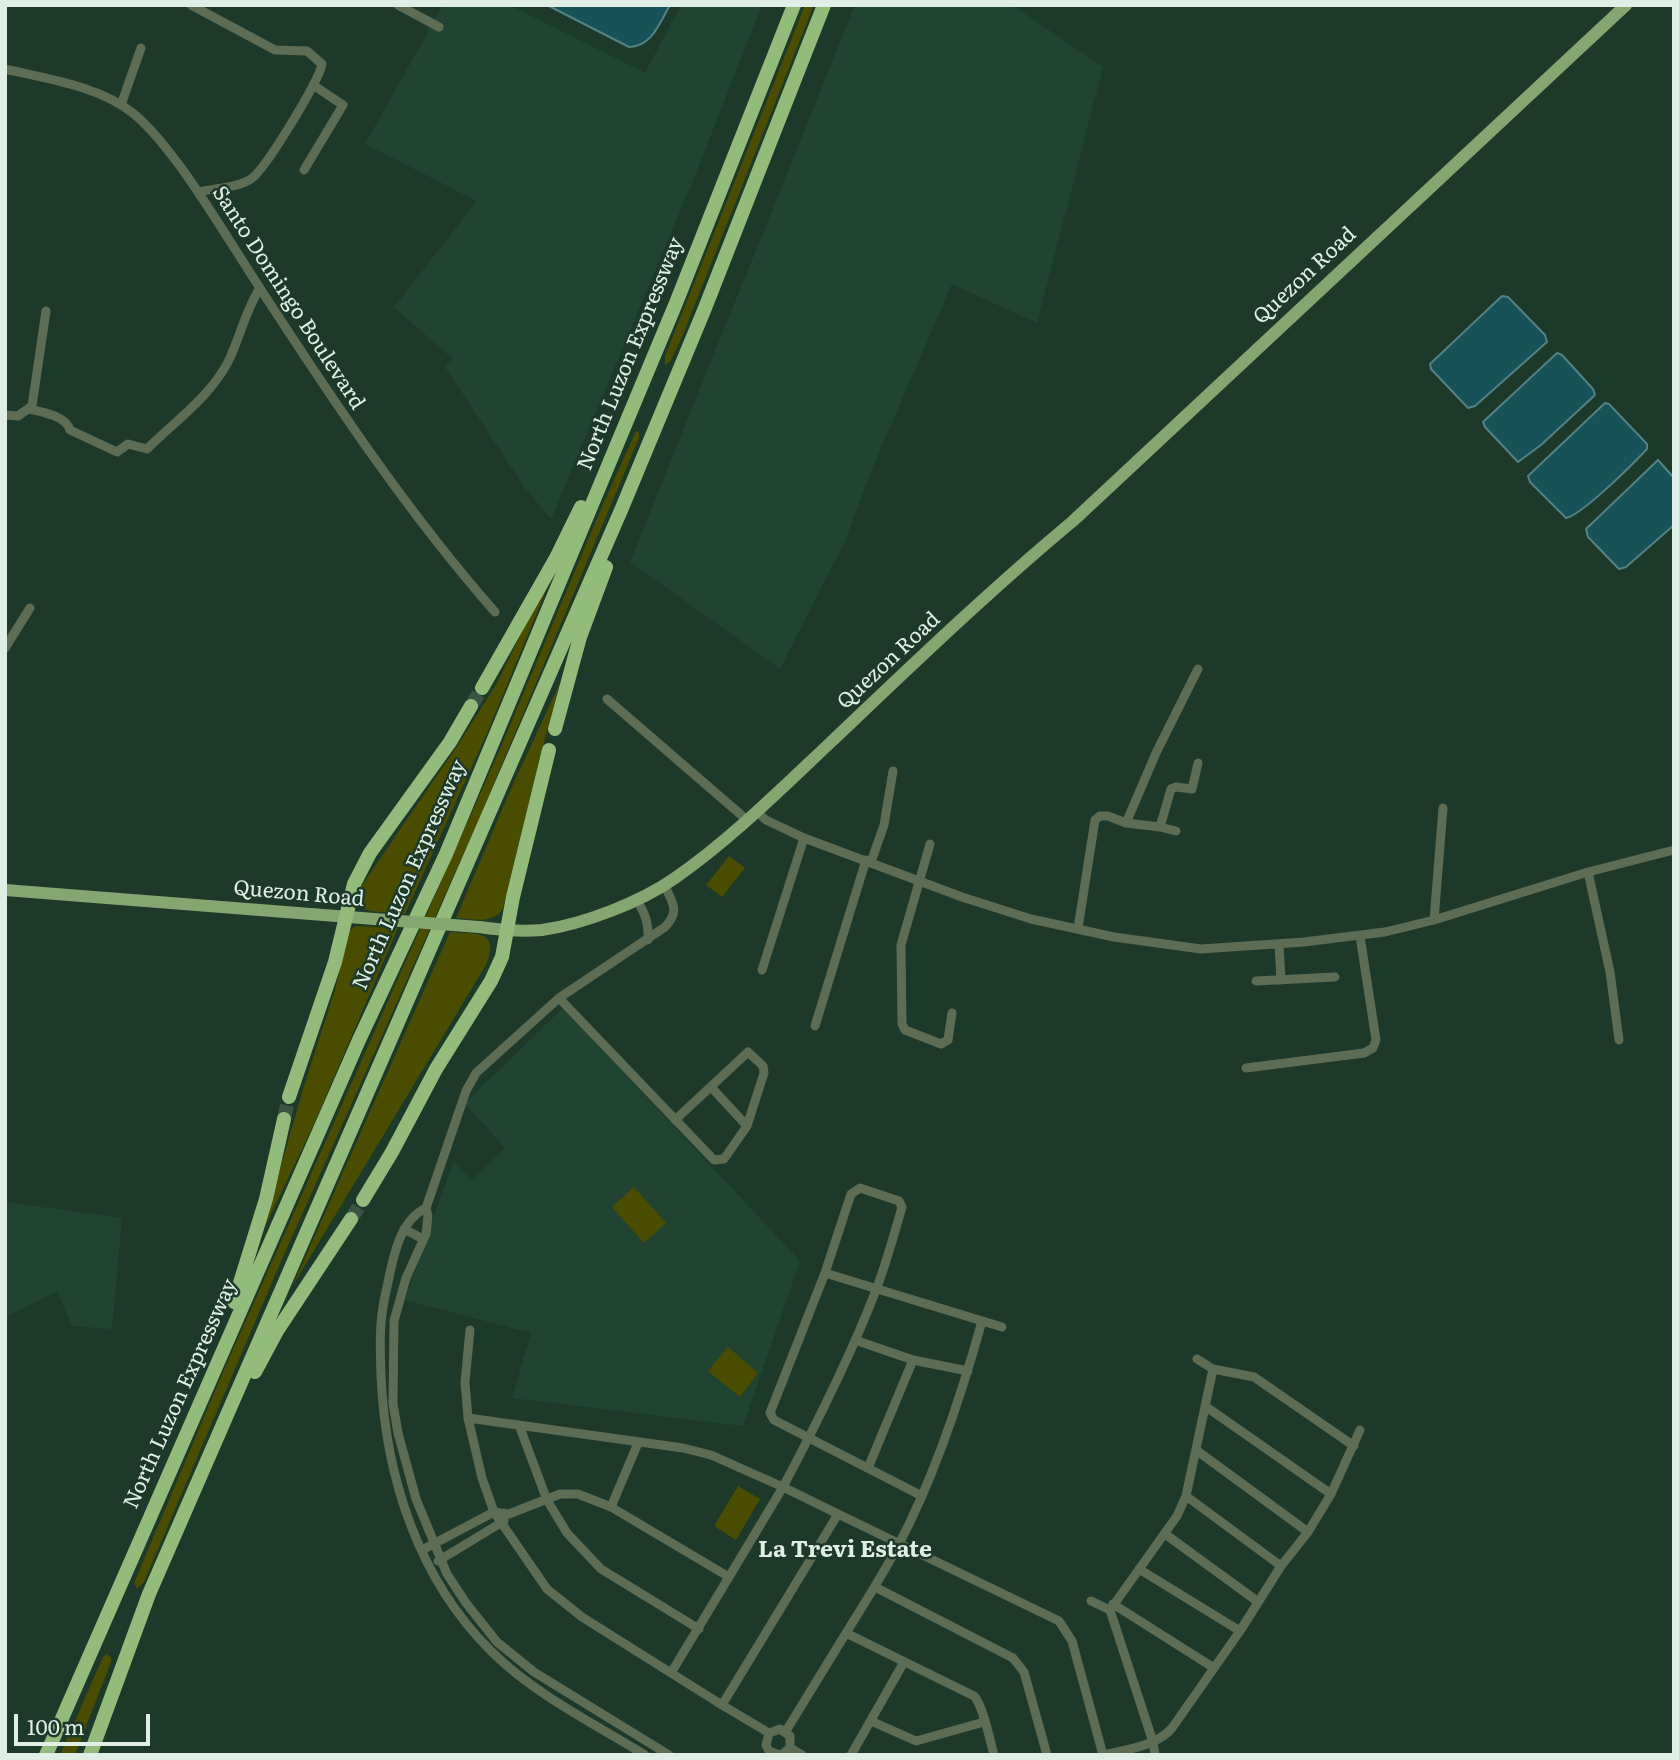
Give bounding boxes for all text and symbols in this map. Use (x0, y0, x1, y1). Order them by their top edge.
street label: Santo Domingo Boulevard (206, 182, 370, 414)
street label: Quezon Road (1248, 222, 1362, 330)
street label: North Luzon Expressway (573, 234, 689, 474)
street label: Quezon Road (832, 607, 946, 715)
street label: North Luzon Expressway (348, 756, 472, 994)
street label: Quezon Road (232, 876, 366, 912)
street label: North Luzon Expressway (119, 1275, 243, 1513)
district label: La Trevi Estate (758, 1536, 932, 1564)
scale bar (18, 1700, 154, 1744)
text: 100 m (27, 1710, 84, 1741)

